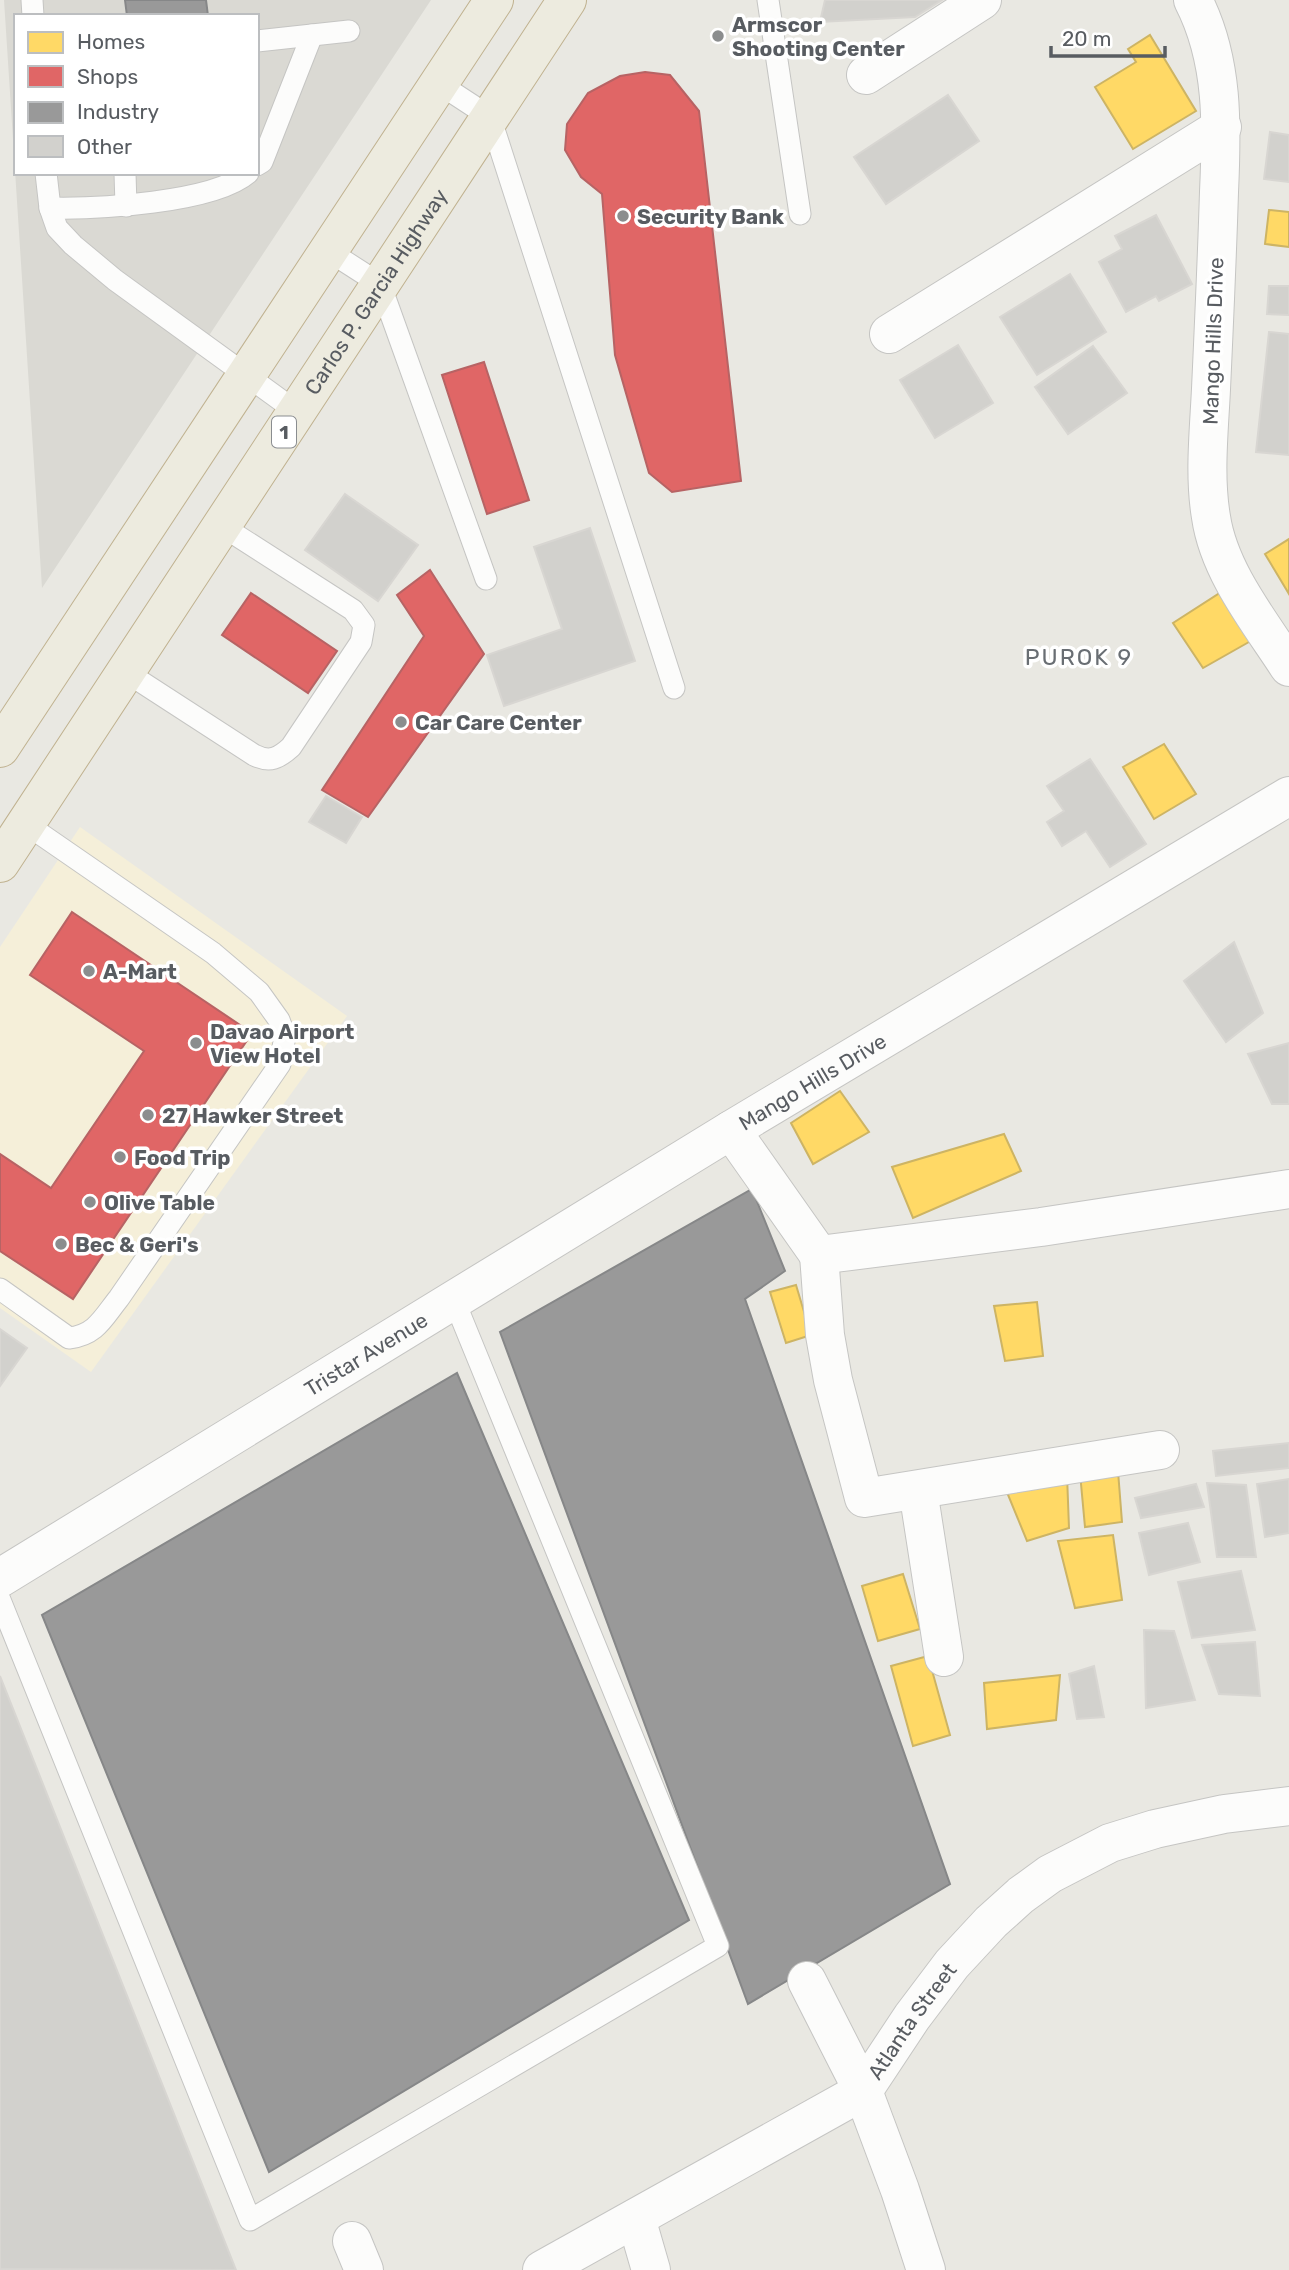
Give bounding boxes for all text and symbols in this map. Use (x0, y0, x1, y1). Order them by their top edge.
place label: Armscor Shooting Center (732, 12, 905, 61)
legend (14, 14, 259, 175)
scale bar (1051, 14, 1165, 58)
text: 20 m (1062, 26, 1111, 51)
marker: Armscor Shooting Center (710, 28, 726, 44)
text: Homes (77, 29, 145, 54)
text: Shops (77, 64, 138, 89)
text: Industry (77, 99, 159, 124)
text: Other (77, 134, 132, 159)
street label: Carlos P. Garcia Highway (299, 183, 452, 399)
place label: Security Bank (637, 204, 785, 229)
marker: Security Bank (615, 208, 631, 224)
street label: Mango Hills Drive (1198, 257, 1228, 425)
road number: 1 (272, 416, 296, 448)
district label: PUROK 9 (1025, 643, 1133, 671)
place label: Car Care Center (415, 710, 582, 735)
marker: Car Care Center (393, 714, 409, 730)
place label: A-Mart (103, 959, 177, 984)
marker: A-Mart (81, 963, 97, 979)
place label: Davao Airport View Hotel (210, 1019, 354, 1068)
street label: Mango Hills Drive (734, 1028, 891, 1135)
marker: Davao Airport View Hotel (188, 1035, 204, 1051)
place label: 27 Hawker Street (162, 1103, 344, 1128)
marker: 27 Hawker Street (140, 1107, 156, 1123)
place label: Food Trip (134, 1145, 231, 1170)
marker: Food Trip (112, 1149, 128, 1165)
place label: Olive Table (104, 1190, 215, 1215)
marker: Olive Table (82, 1194, 98, 1210)
place label: Bec & Geri's (75, 1232, 199, 1257)
marker: Bec & Geri's (53, 1236, 69, 1252)
street label: Tristar Avenue (300, 1307, 432, 1401)
street label: Atlanta Street (862, 1958, 961, 2084)

